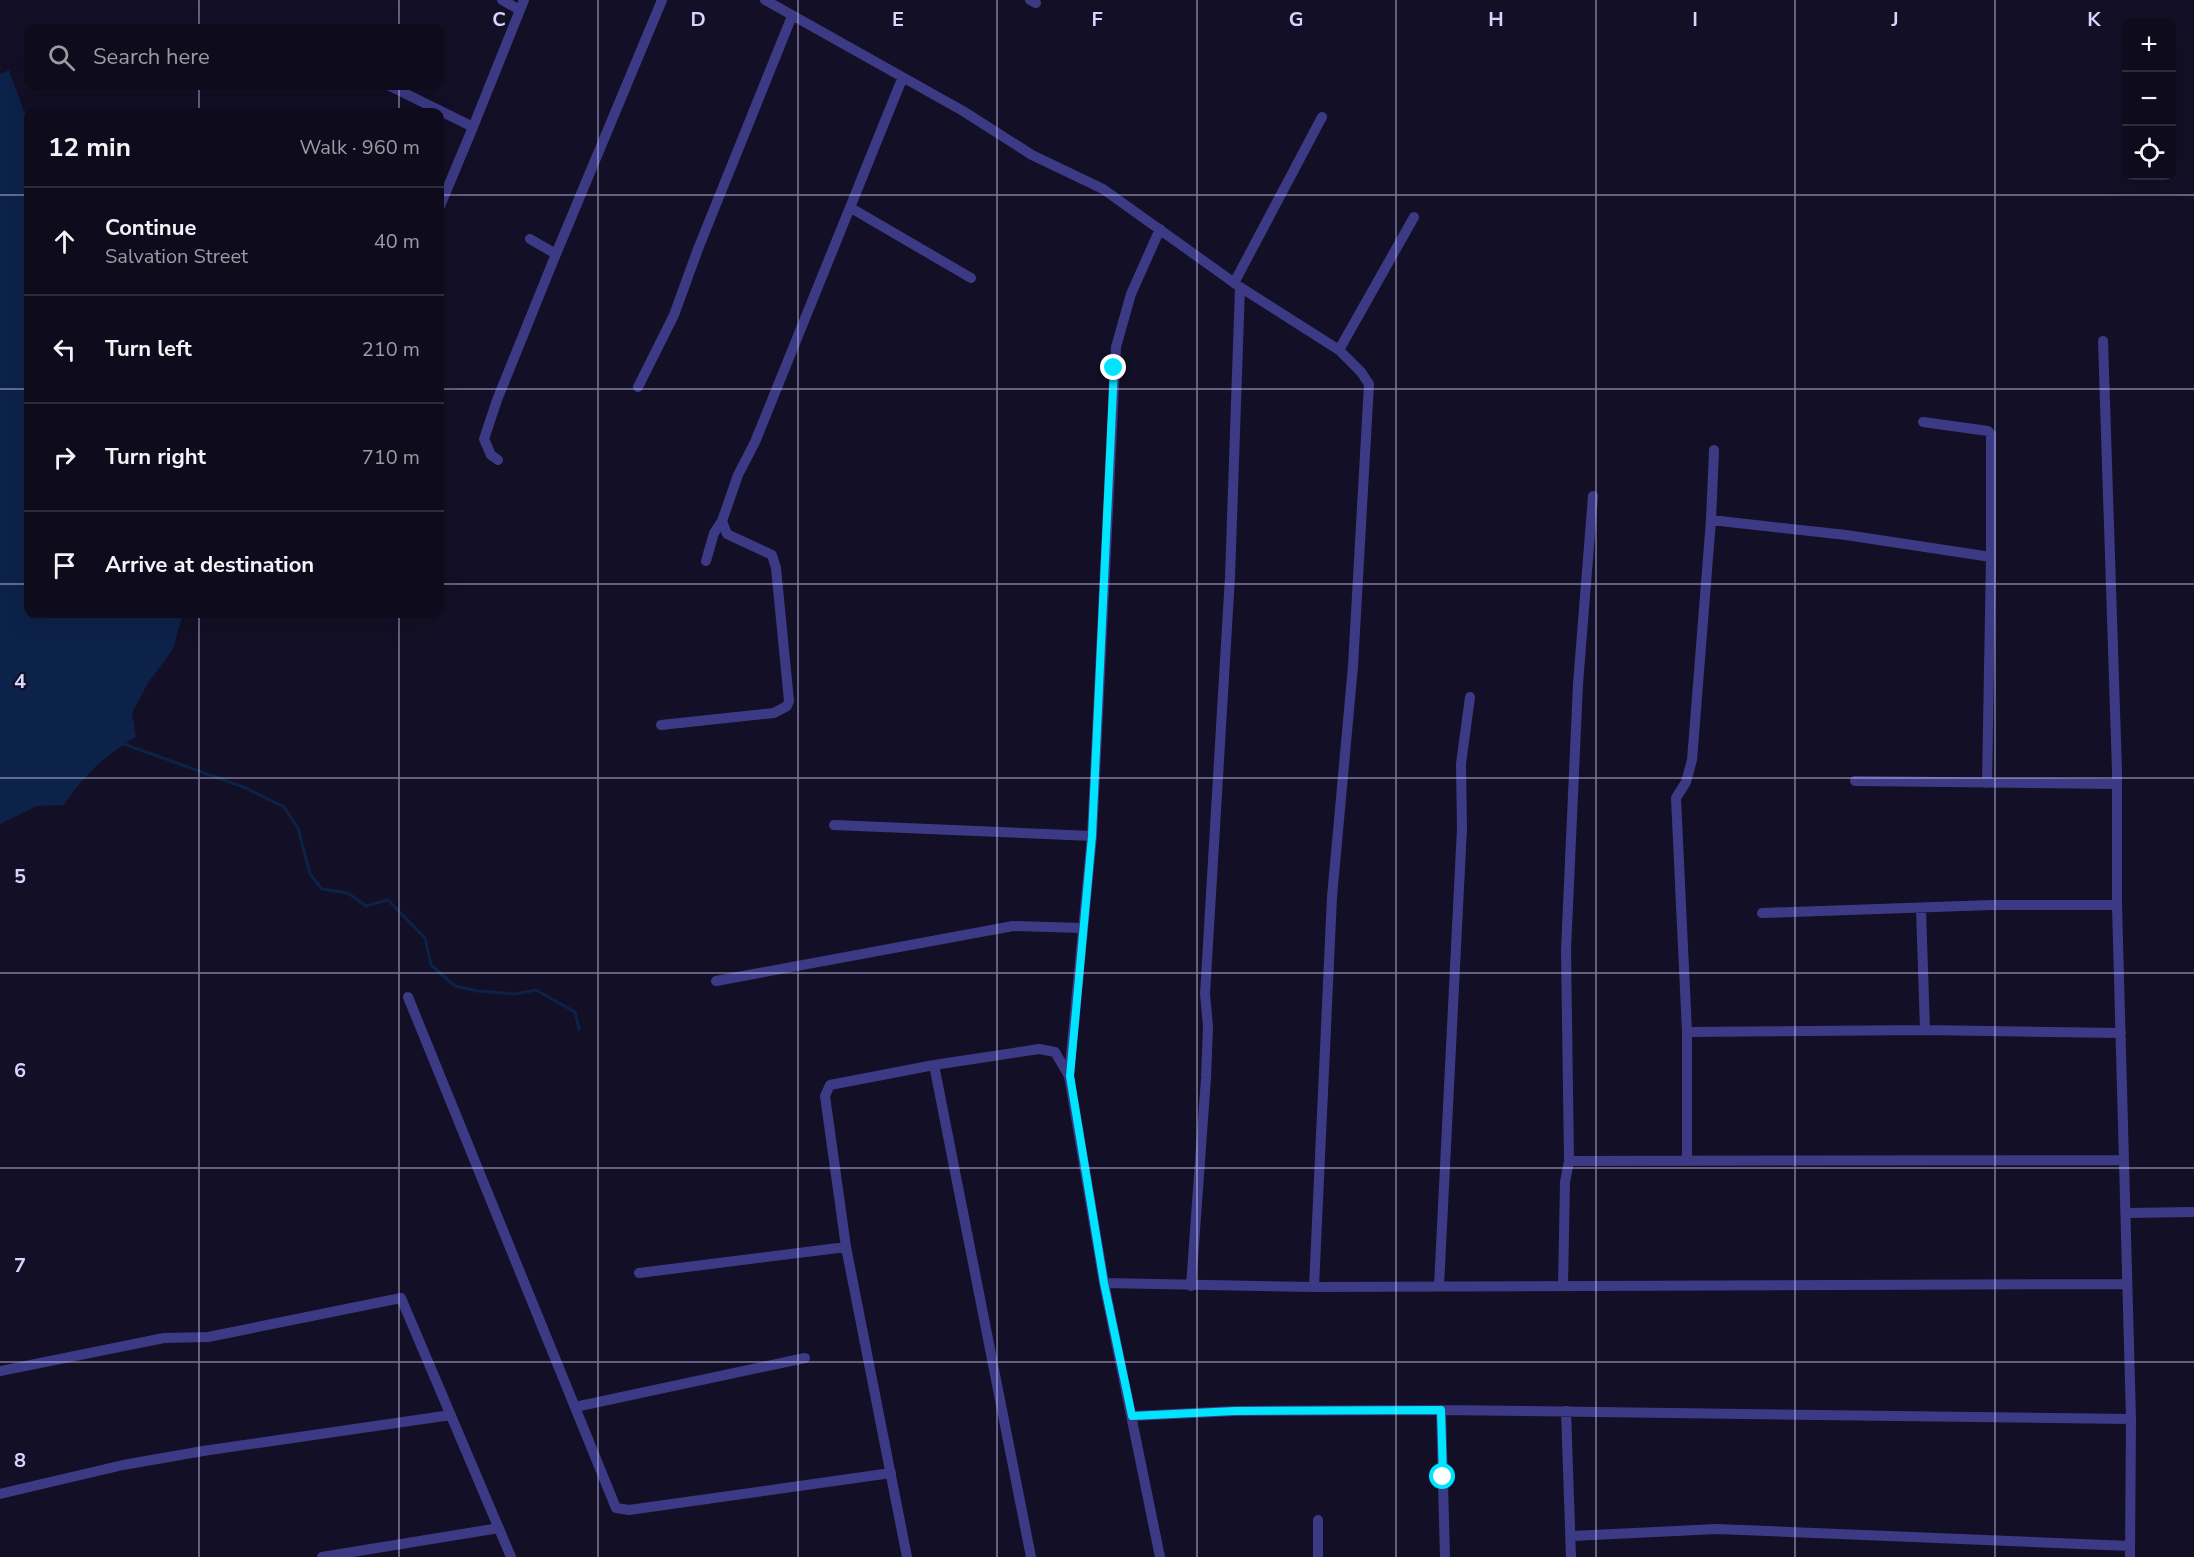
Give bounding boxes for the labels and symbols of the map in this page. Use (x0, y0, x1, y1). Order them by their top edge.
text: C (492, 6, 506, 33)
text: D (690, 6, 706, 33)
text: E (892, 6, 904, 33)
text: F (1091, 6, 1103, 33)
text: G (1289, 6, 1303, 33)
text: H (1488, 6, 1504, 33)
text: I (1692, 6, 1698, 33)
text: J (1890, 6, 1899, 33)
text: K (2087, 6, 2101, 33)
route end (1100, 354, 1126, 380)
text: 4 (14, 668, 26, 695)
text: 5 (14, 863, 26, 890)
text: 6 (14, 1057, 26, 1084)
text: 7 (14, 1252, 26, 1279)
text: 8 (14, 1447, 26, 1474)
route start (1429, 1463, 1455, 1489)

